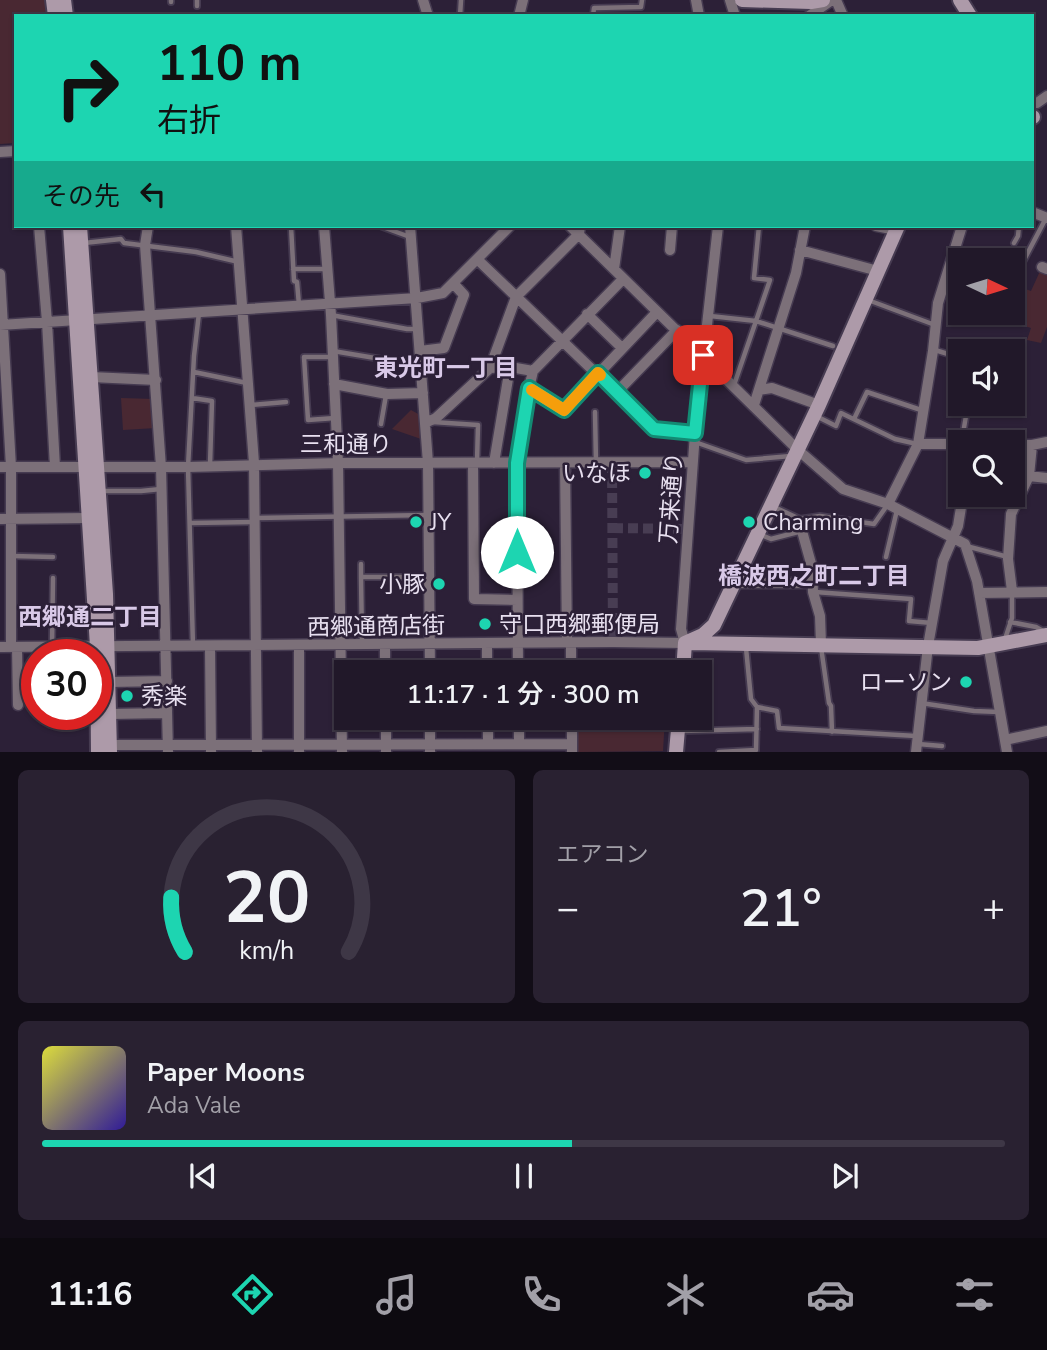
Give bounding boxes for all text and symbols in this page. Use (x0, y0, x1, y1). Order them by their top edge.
text: 110 m (157, 30, 301, 97)
icon: right (42, 42, 133, 133)
text: 右折 (157, 99, 221, 142)
icon: left (134, 175, 172, 213)
text: その先 (42, 179, 120, 214)
north arrow (948, 248, 1026, 326)
map controls (948, 248, 1025, 507)
pin (673, 325, 733, 385)
icon: arrive (684, 336, 722, 374)
button: sound (948, 339, 1025, 416)
district label: 東光町一丁目 (374, 352, 518, 384)
street label: 三和通り (300, 429, 392, 460)
button: search (948, 430, 1025, 507)
street label: 万来通り (653, 451, 690, 545)
place label: いなほ (562, 458, 631, 489)
marker: いなほ (637, 465, 653, 481)
place label: JY (429, 507, 451, 538)
place label: Charming (763, 507, 864, 538)
marker: JY (408, 514, 424, 530)
marker: Charming (741, 514, 757, 530)
position arrow (480, 515, 554, 589)
district label: 橋波西之町二丁目 (718, 560, 910, 592)
place label: 小豚 (379, 569, 425, 600)
marker: 小豚 (431, 576, 447, 592)
district label: 西郷通二丁目 (18, 601, 162, 633)
place label: 守口西郷郵便局 (499, 609, 660, 640)
street label: 西郷通商店街 (307, 610, 445, 643)
marker: 守口西郷郵便局 (477, 616, 493, 632)
speed limit sign: 30 (21, 639, 112, 730)
place label: ローソン (860, 667, 952, 698)
marker: ローソン (958, 674, 974, 690)
text: 11:17 · 1 分 · 300 m (407, 677, 639, 712)
place label: 秀楽 (141, 681, 187, 712)
marker: 秀楽 (119, 688, 135, 704)
text: エアコン (557, 839, 649, 870)
text: 20 (223, 849, 310, 949)
text: 21° (740, 873, 822, 944)
text: − (557, 883, 579, 934)
text: + (982, 883, 1005, 934)
text: km/h (239, 934, 294, 968)
text: Paper Moons (147, 1055, 305, 1090)
text: Ada Vale (147, 1090, 241, 1121)
icon: previous (184, 1157, 222, 1195)
icon: pause (505, 1157, 543, 1195)
icon: next (826, 1157, 864, 1195)
icon: directions (228, 1270, 277, 1319)
icon: music (372, 1270, 421, 1319)
icon: phone (517, 1270, 566, 1319)
icon: climate (661, 1270, 710, 1319)
icon: car (806, 1270, 855, 1319)
icon: filters (950, 1270, 999, 1319)
text: 11:16 (48, 1273, 132, 1316)

